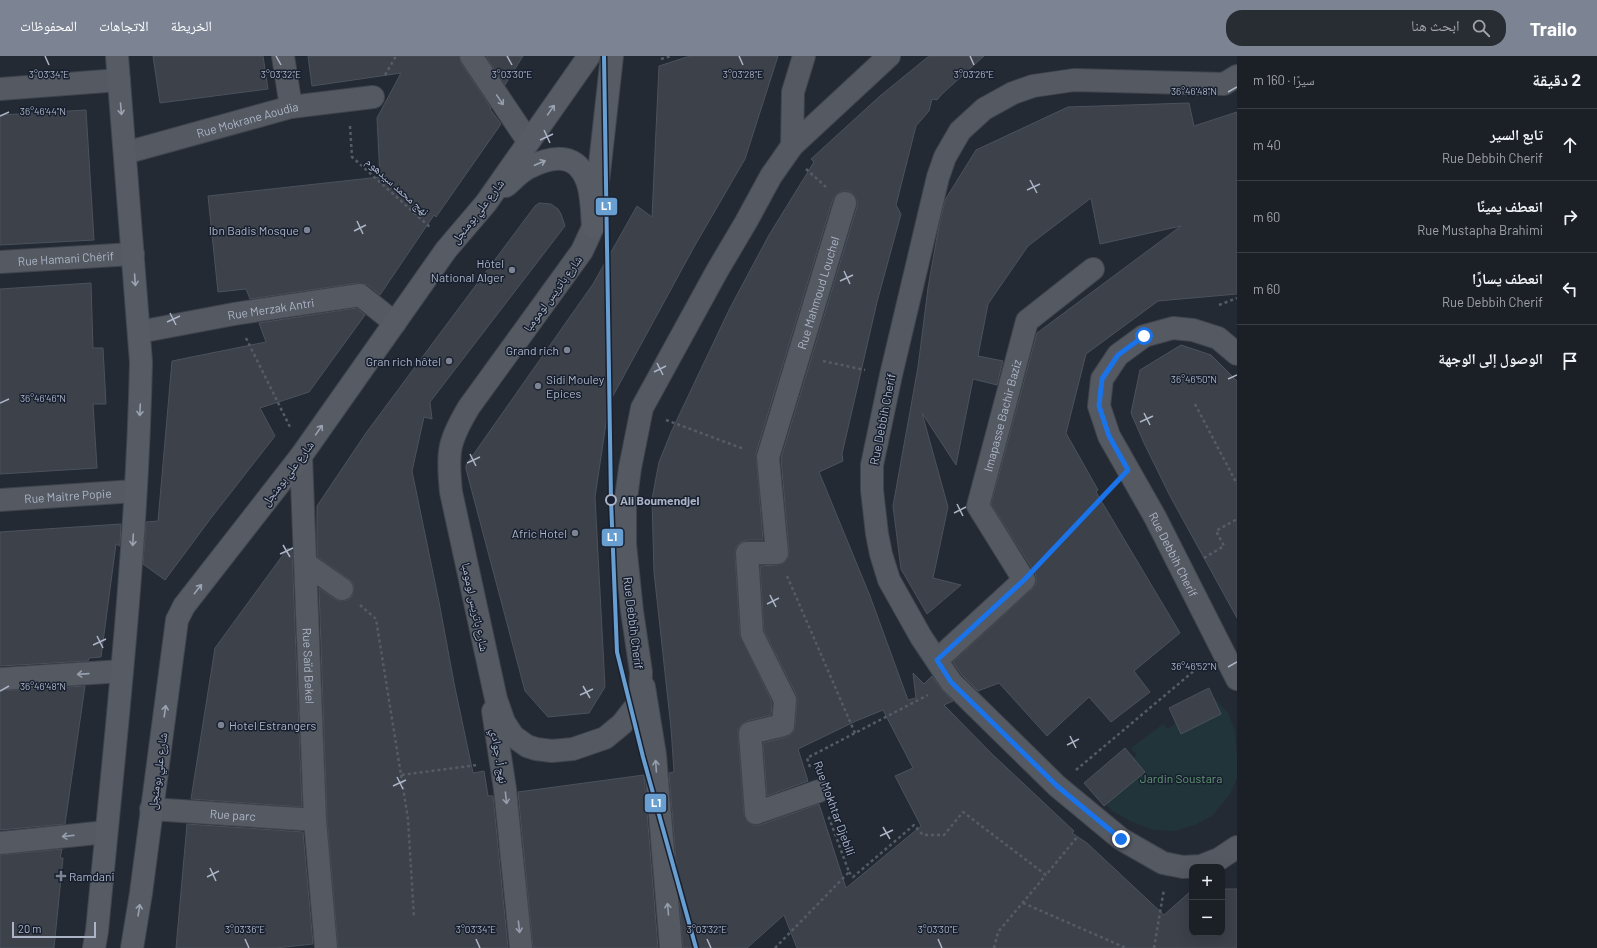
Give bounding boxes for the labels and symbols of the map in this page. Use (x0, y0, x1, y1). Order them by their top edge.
text: 3°03'34"E (29, 68, 69, 80)
text: 3°03'32"E (261, 68, 301, 80)
text: 3°03'30"E (492, 68, 532, 80)
text: 3°03'28"E (723, 68, 763, 80)
text: 3°03'26"E (954, 68, 994, 80)
text: 36°46'48"N (1171, 85, 1217, 97)
one-way arrow (496, 94, 504, 105)
street label: Rue Mokrane Aoudia (195, 99, 299, 140)
one-way arrow (118, 102, 125, 115)
one-way arrow (547, 104, 555, 115)
text: 36°46'44"N (20, 105, 66, 117)
street label: نهج محمد سيدهوم (362, 154, 433, 220)
one-way arrow (533, 159, 545, 166)
street label: شارع علي بومنجل (448, 176, 510, 248)
line badge: L1 (595, 197, 618, 216)
text: L1 (601, 199, 611, 212)
place label: Ibn Badis Mosque (209, 223, 299, 237)
marker: Ibn Badis Mosque (302, 225, 312, 235)
street label: Rue Mahmoud Louchel (794, 235, 842, 351)
street label: Rue Hamani Chérif (17, 248, 114, 268)
street label: شارع باتريس لومومبا (520, 252, 586, 335)
place label: Hôtel National Alger (431, 256, 505, 284)
marker: Hôtel National Alger (507, 265, 517, 275)
one-way arrow (131, 273, 138, 286)
street label: Rue Merzak Antri (226, 295, 315, 322)
route start (1135, 327, 1153, 345)
place label: Grand rich (506, 343, 559, 357)
marker: Grand rich (562, 345, 572, 355)
place label: Gran rich hôtel (366, 354, 441, 368)
marker: Gran rich hôtel (444, 356, 454, 366)
street label: Imapasse Bachir Baziz (980, 358, 1024, 473)
place label: Sidi Mouley Epices (546, 372, 605, 400)
street label: Rue Debbih Cherif (866, 372, 898, 466)
text: 36°46'50"N (1171, 373, 1217, 385)
marker: Sidi Mouley Epices (533, 381, 543, 391)
text: 36°46'46"N (20, 392, 66, 404)
one-way arrow (136, 403, 143, 416)
one-way arrow (315, 425, 323, 436)
street label: شارع علي بومنجل (258, 438, 319, 511)
street label: Rue Maitre Popie (24, 486, 112, 505)
place label: Ali Boumendjel (620, 493, 700, 507)
marker: Ali Boumendjel (605, 494, 617, 506)
street label: Rue Debbih Cherif (1146, 509, 1201, 599)
place label: Afric Hotel (512, 526, 567, 540)
marker: Afric Hotel (570, 528, 580, 538)
line badge: L1 (601, 528, 624, 547)
text: L1 (607, 530, 617, 543)
one-way arrow (129, 533, 136, 546)
street label: شارع باتريس لومومبا (458, 561, 492, 653)
street label: Rue Debbih Cherif (621, 576, 647, 670)
one-way arrow (193, 583, 202, 594)
street label: Rue Saïd Bekel (301, 628, 318, 704)
text: 36°46'52"N (1171, 660, 1217, 672)
one-way arrow (77, 670, 90, 677)
text: 36°46'48"N (20, 680, 66, 692)
one-way arrow (161, 705, 168, 718)
place label: Hotel Estrangers (229, 718, 317, 732)
marker: Hotel Estrangers (216, 720, 226, 730)
street label: نهج أ. جوادي (485, 728, 511, 785)
street label: شارع علي بومنجل (145, 731, 173, 811)
street label: Rue Mokhtar Djebili (811, 759, 859, 857)
one-way arrow (652, 760, 659, 773)
park label: Jardin Soustara (1140, 771, 1222, 785)
one-way arrow (502, 791, 510, 804)
line badge: L1 (644, 793, 667, 813)
text: L1 (651, 796, 661, 809)
street label: Rue parc (209, 806, 256, 823)
route end (1112, 830, 1130, 848)
one-way arrow (62, 832, 75, 840)
place label: Ramdani (69, 869, 115, 883)
marker: Ramdani (56, 871, 66, 881)
one-way arrow (664, 903, 671, 916)
one-way arrow (135, 904, 143, 917)
scale bar (12, 920, 96, 939)
one-way arrow (515, 920, 523, 933)
text: 3°03'36"E (225, 923, 265, 935)
text: 3°03'34"E (456, 923, 496, 935)
text: 3°03'32"E (687, 923, 727, 935)
text: 3°03'30"E (918, 923, 958, 935)

